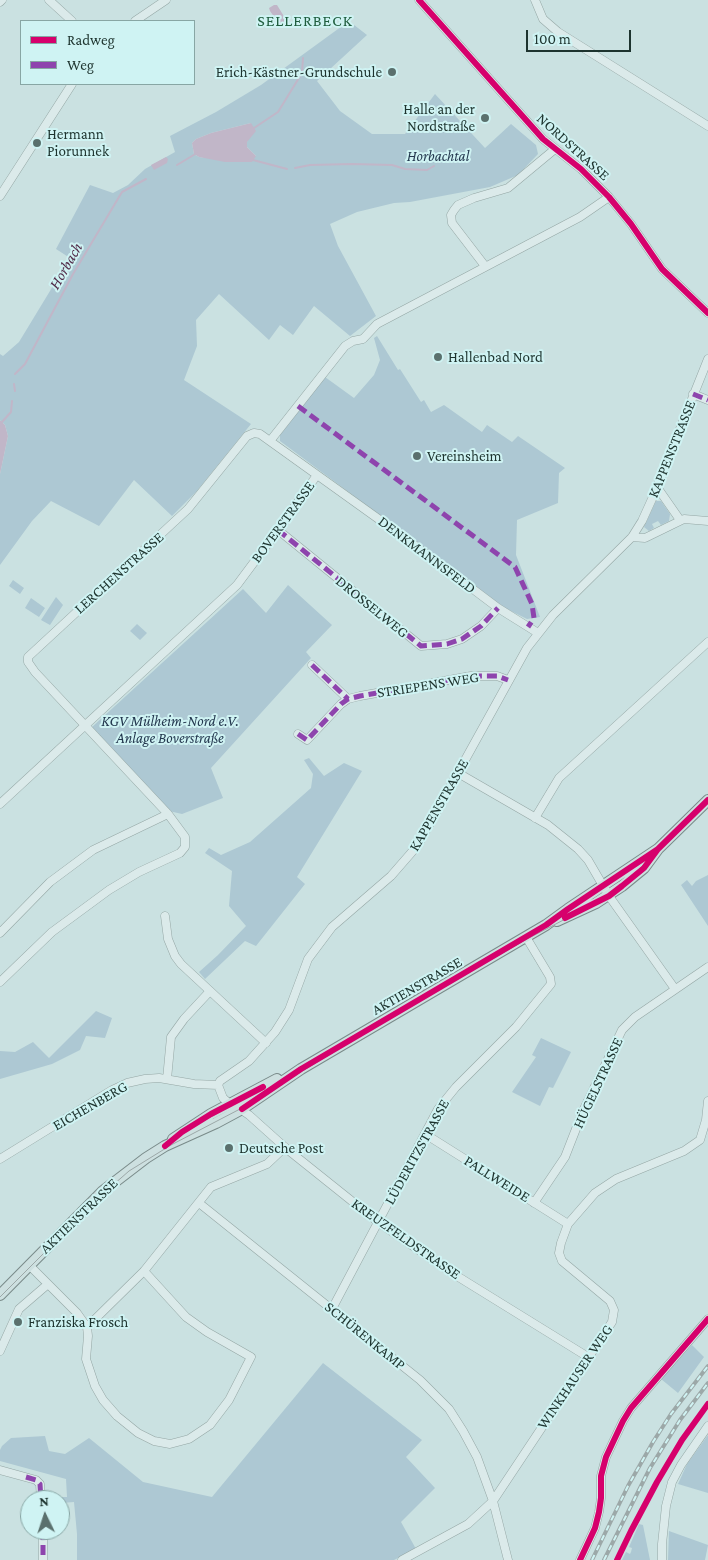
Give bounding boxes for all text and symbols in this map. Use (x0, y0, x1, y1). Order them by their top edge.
district label: SELLERBECK (256, 11, 354, 31)
legend (20, 20, 195, 85)
scale bar (528, 20, 633, 52)
text: 100 m (534, 31, 571, 47)
text: Radweg (67, 32, 115, 48)
text: Weg (67, 57, 94, 73)
place label: Erich-Kästner-Grundschule (216, 63, 382, 81)
marker: Erich-Kästner-Grundschule (386, 66, 398, 78)
place label: Halle an der Nordstraße (403, 100, 475, 135)
street label: NORDSTRASSE (533, 110, 613, 184)
marker: Halle an der Nordstraße (479, 112, 491, 124)
place label: Hermann Piorunnek (47, 125, 109, 160)
marker: Hermann Piorunnek (31, 137, 43, 149)
park label: Horbachtal (407, 147, 469, 165)
water label: Horbach (45, 239, 87, 293)
place label: Hallenbad Nord (448, 348, 543, 366)
marker: Hallenbad Nord (432, 351, 444, 363)
street label: KAPPENSTRASSE (644, 398, 700, 500)
place label: Vereinsheim (427, 447, 502, 465)
marker: Vereinsheim (411, 450, 423, 462)
street label: BOVERSTRASSE (247, 478, 319, 566)
street label: DENKMANNSFELD (375, 512, 479, 598)
street label: LERCHENSTRASSE (71, 528, 167, 618)
street label: DROSSELWEG (332, 572, 412, 642)
street label: STRIEPENS WEG (376, 668, 480, 702)
park label: KGV Mülheim-Nord e.V. Anlage Boverstraße (101, 712, 239, 747)
street label: KAPPENSTRASSE (405, 756, 473, 854)
street label: AKTIENSTRASSE (369, 953, 465, 1019)
street label: HÜGELSTRASSE (569, 1035, 627, 1131)
street label: EICHENBERG (49, 1077, 131, 1135)
street label: LÜDERITZSTRASSE (381, 1096, 453, 1208)
place label: Deutsche Post (239, 1139, 323, 1157)
marker: Deutsche Post (223, 1142, 235, 1154)
street label: PALLWEIDE (461, 1152, 533, 1206)
street label: AKTIENSTRASSE (36, 1174, 122, 1258)
street label: KREUZFELDSTRASSE (348, 1195, 464, 1283)
street label: SCHÜRENKAMP (321, 1298, 409, 1374)
place label: Franziska Frosch (28, 1313, 128, 1331)
marker: Franziska Frosch (12, 1316, 24, 1328)
street label: WINKHAUSER WEG (533, 1321, 617, 1433)
north arrow (20, 1490, 70, 1540)
text: N (39, 1493, 49, 1509)

